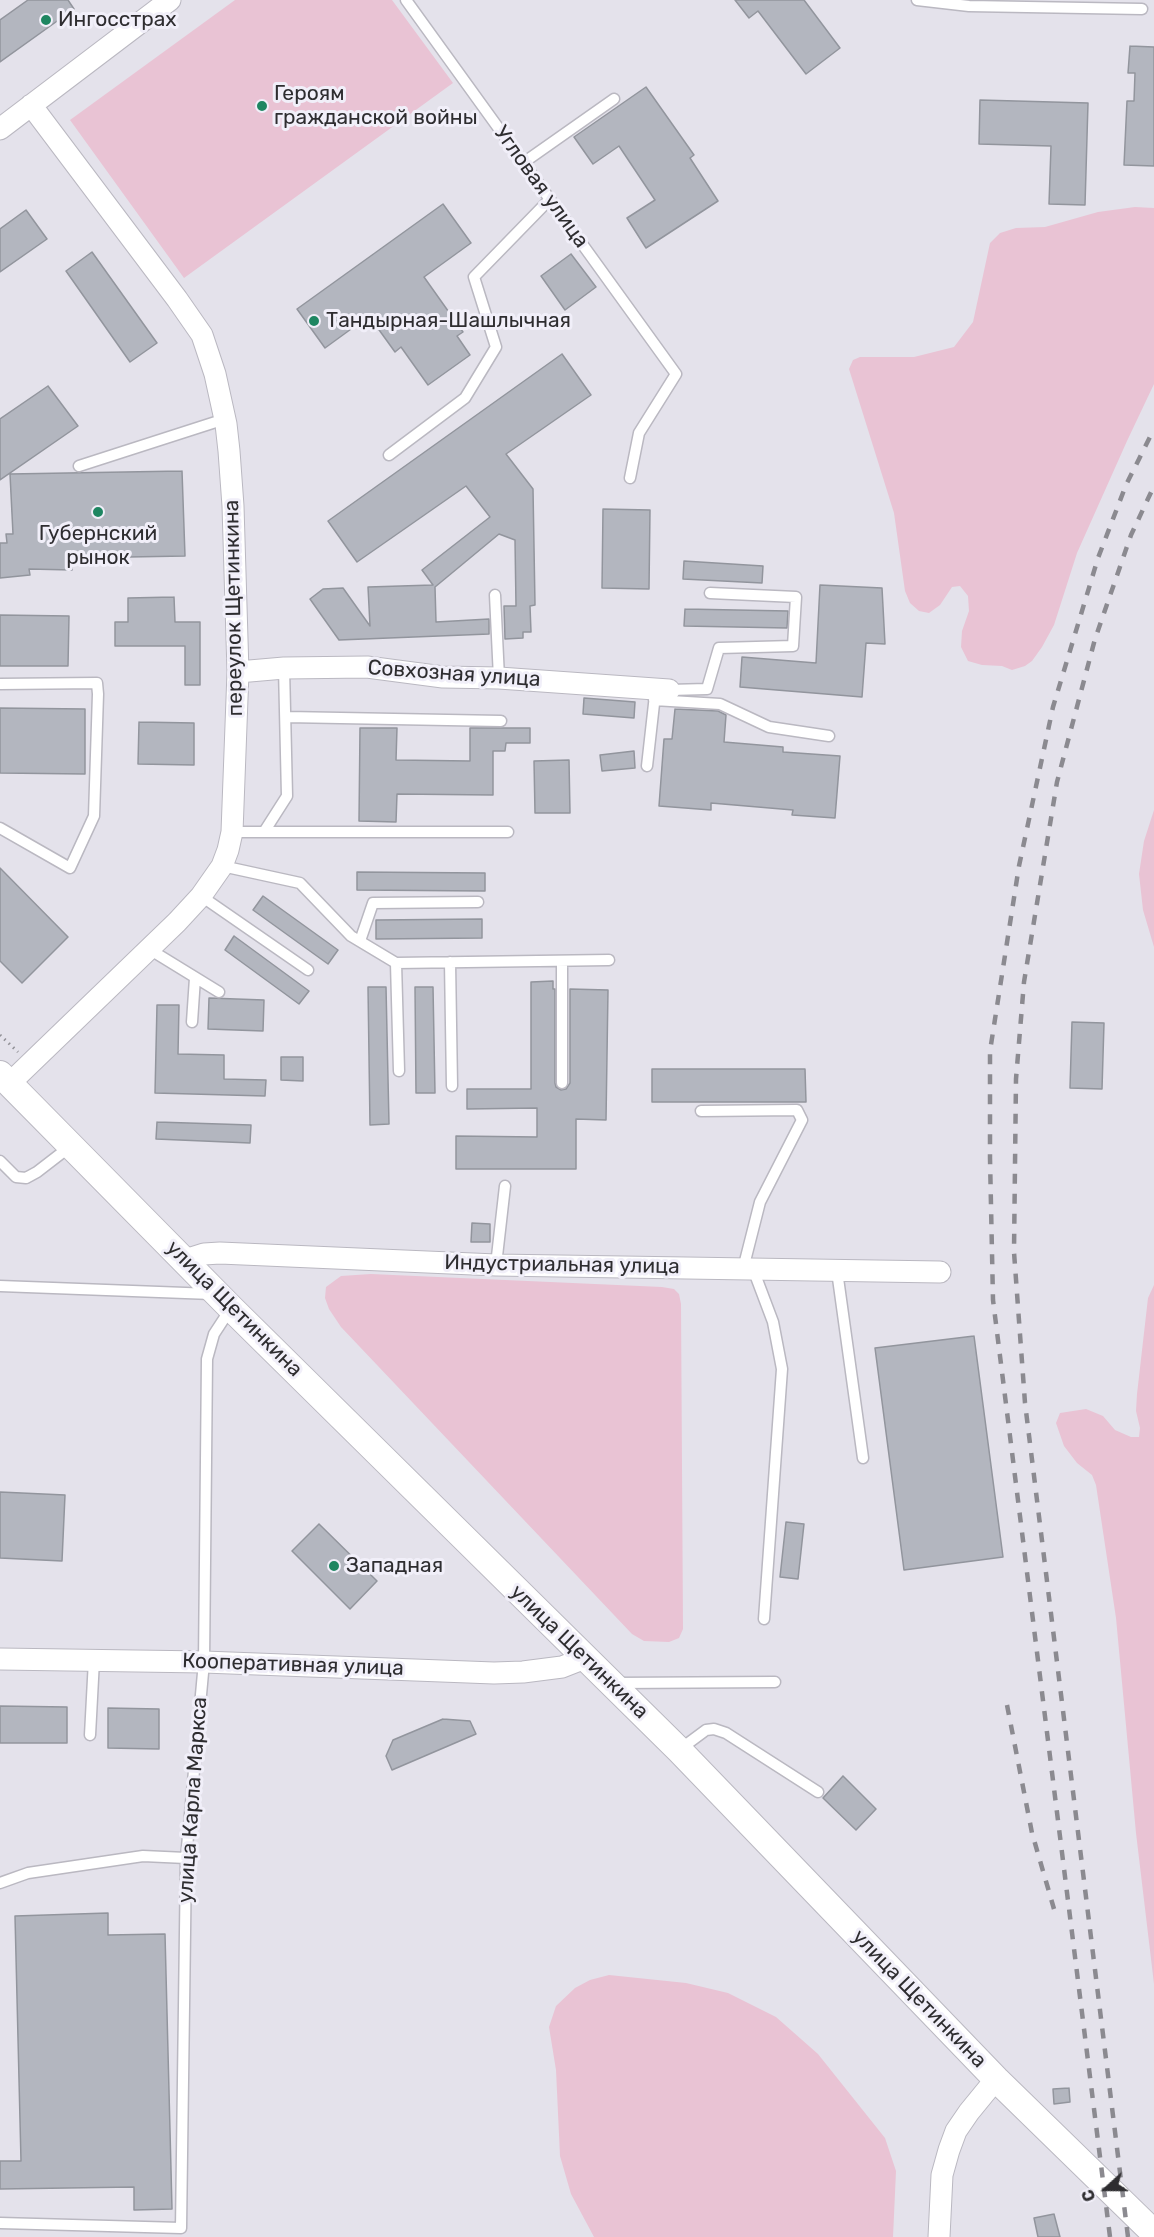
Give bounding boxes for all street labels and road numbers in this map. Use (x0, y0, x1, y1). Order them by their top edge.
street label: Угловая улица (488, 121, 594, 253)
street label: переулок Щетинкина (220, 500, 248, 716)
street label: Совхозная улица (367, 655, 541, 693)
street label: улица Щетинкина (161, 1236, 307, 1382)
street label: Индустриальная улица (444, 1250, 680, 1280)
street label: улица Щетинкина (505, 1580, 653, 1724)
street label: Кооперативная улица (182, 1649, 404, 1681)
street label: улица Карла Маркса (173, 1696, 213, 1904)
street label: улица Щетинкина (847, 1925, 991, 2073)

